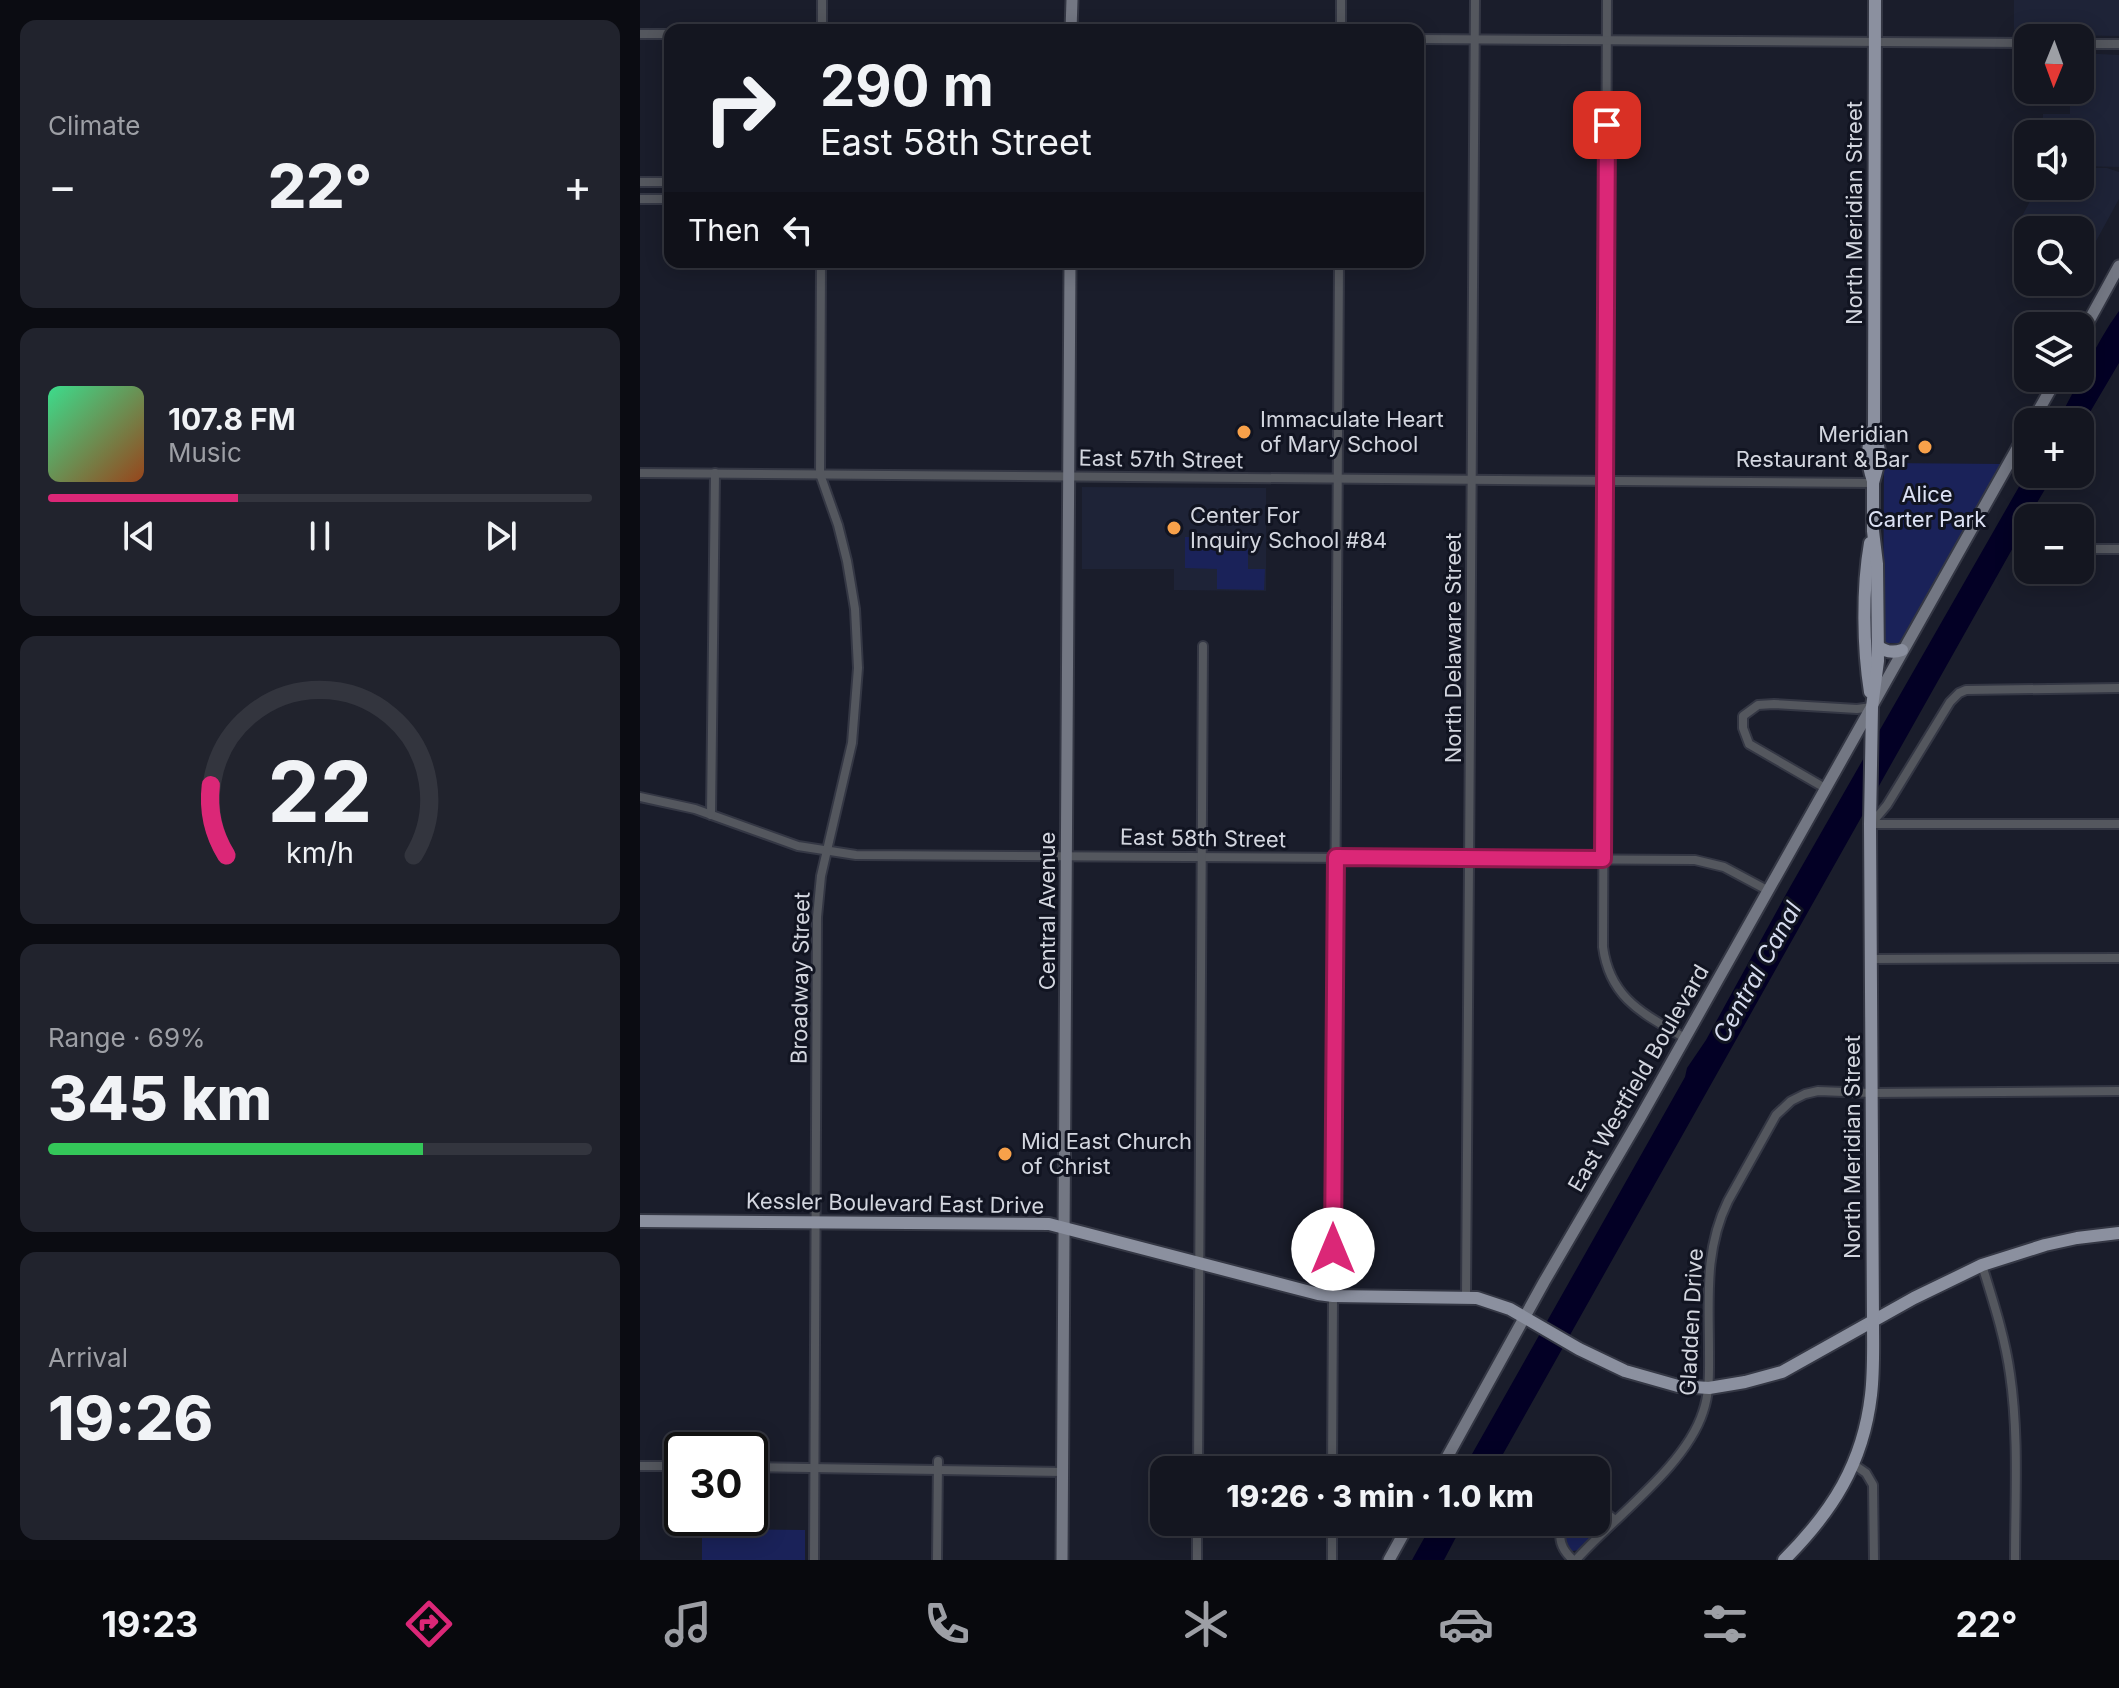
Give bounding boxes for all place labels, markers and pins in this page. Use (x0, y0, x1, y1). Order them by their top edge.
pin (1573, 91, 1641, 159)
place label: Immaculate Heart of Mary School (1260, 406, 1444, 457)
place label: Meridian Restaurant & Bar (1736, 421, 1909, 472)
marker: Immaculate Heart of Mary School (1235, 423, 1253, 441)
marker: Meridian Restaurant & Bar (1916, 438, 1934, 456)
place label: Center For Inquiry School #84 (1190, 502, 1387, 553)
marker: Center For Inquiry School #84 (1165, 519, 1183, 537)
place label: Mid East Church of Christ (1021, 1128, 1192, 1179)
marker: Mid East Church of Christ (996, 1145, 1014, 1163)

